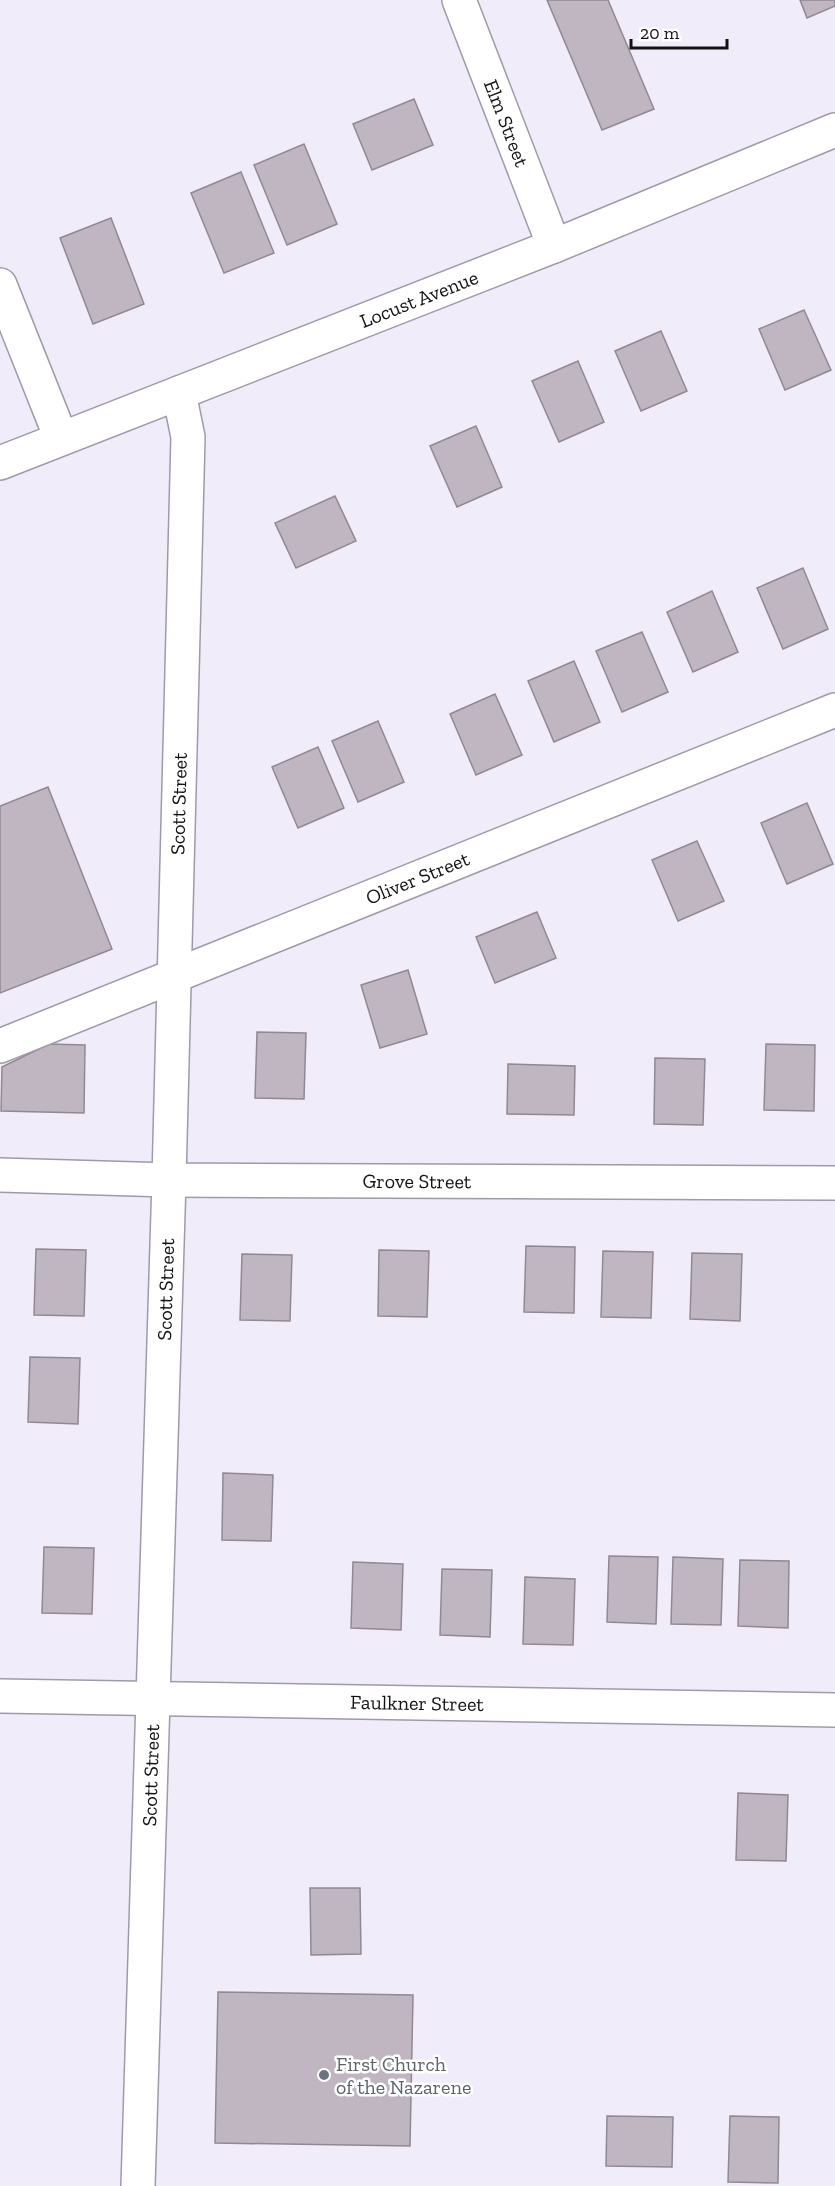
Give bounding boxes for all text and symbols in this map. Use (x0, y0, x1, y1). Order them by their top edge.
scale bar (631, 12, 727, 50)
text: 20 m (640, 22, 680, 44)
street label: Elm Street (479, 76, 534, 171)
street label: Locust Avenue (356, 265, 482, 333)
street label: Scott Street (165, 752, 192, 855)
street label: Oliver Street (362, 846, 473, 910)
street label: Grove Street (363, 1169, 472, 1193)
street label: Scott Street (152, 1237, 179, 1341)
street label: Faulkner Street (350, 1690, 485, 1716)
street label: Scott Street (137, 1723, 164, 1827)
place label: First Church of the Nazarene (336, 2052, 471, 2099)
marker: First Church of the Nazarene (317, 2068, 331, 2082)

